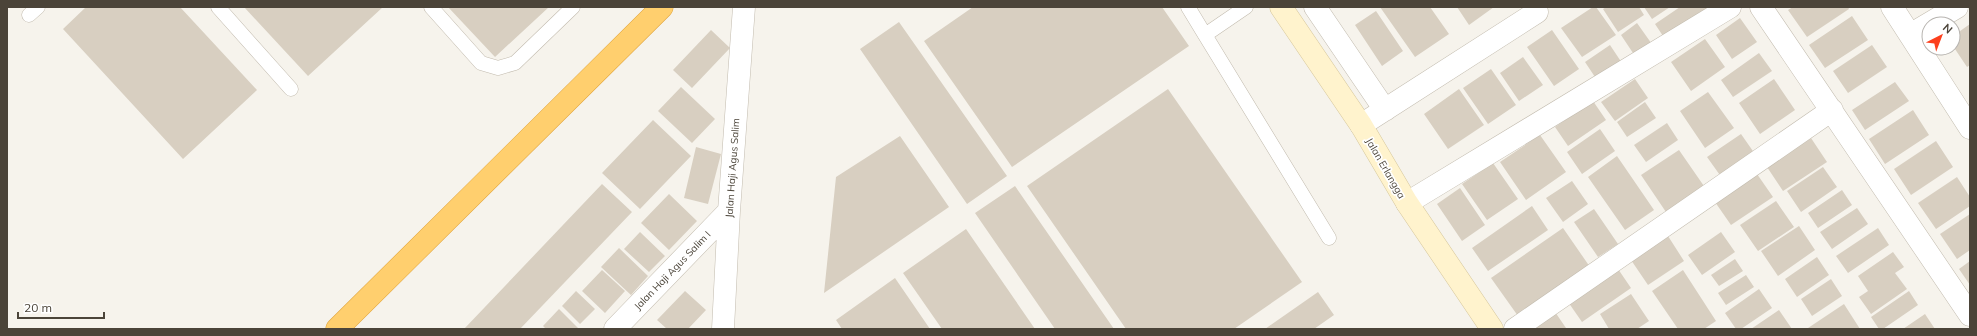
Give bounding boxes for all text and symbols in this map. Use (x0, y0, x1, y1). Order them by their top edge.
north arrow (1921, 16, 1961, 56)
text: N (1940, 21, 1955, 37)
street label: Jalan Haji Agus Salim (723, 118, 742, 218)
street label: Jalan Erlangga (1363, 136, 1408, 201)
street label: Jalan Haji Agus Salim I (631, 228, 713, 313)
scale bar (18, 294, 104, 320)
text: 20 m (24, 300, 52, 315)

